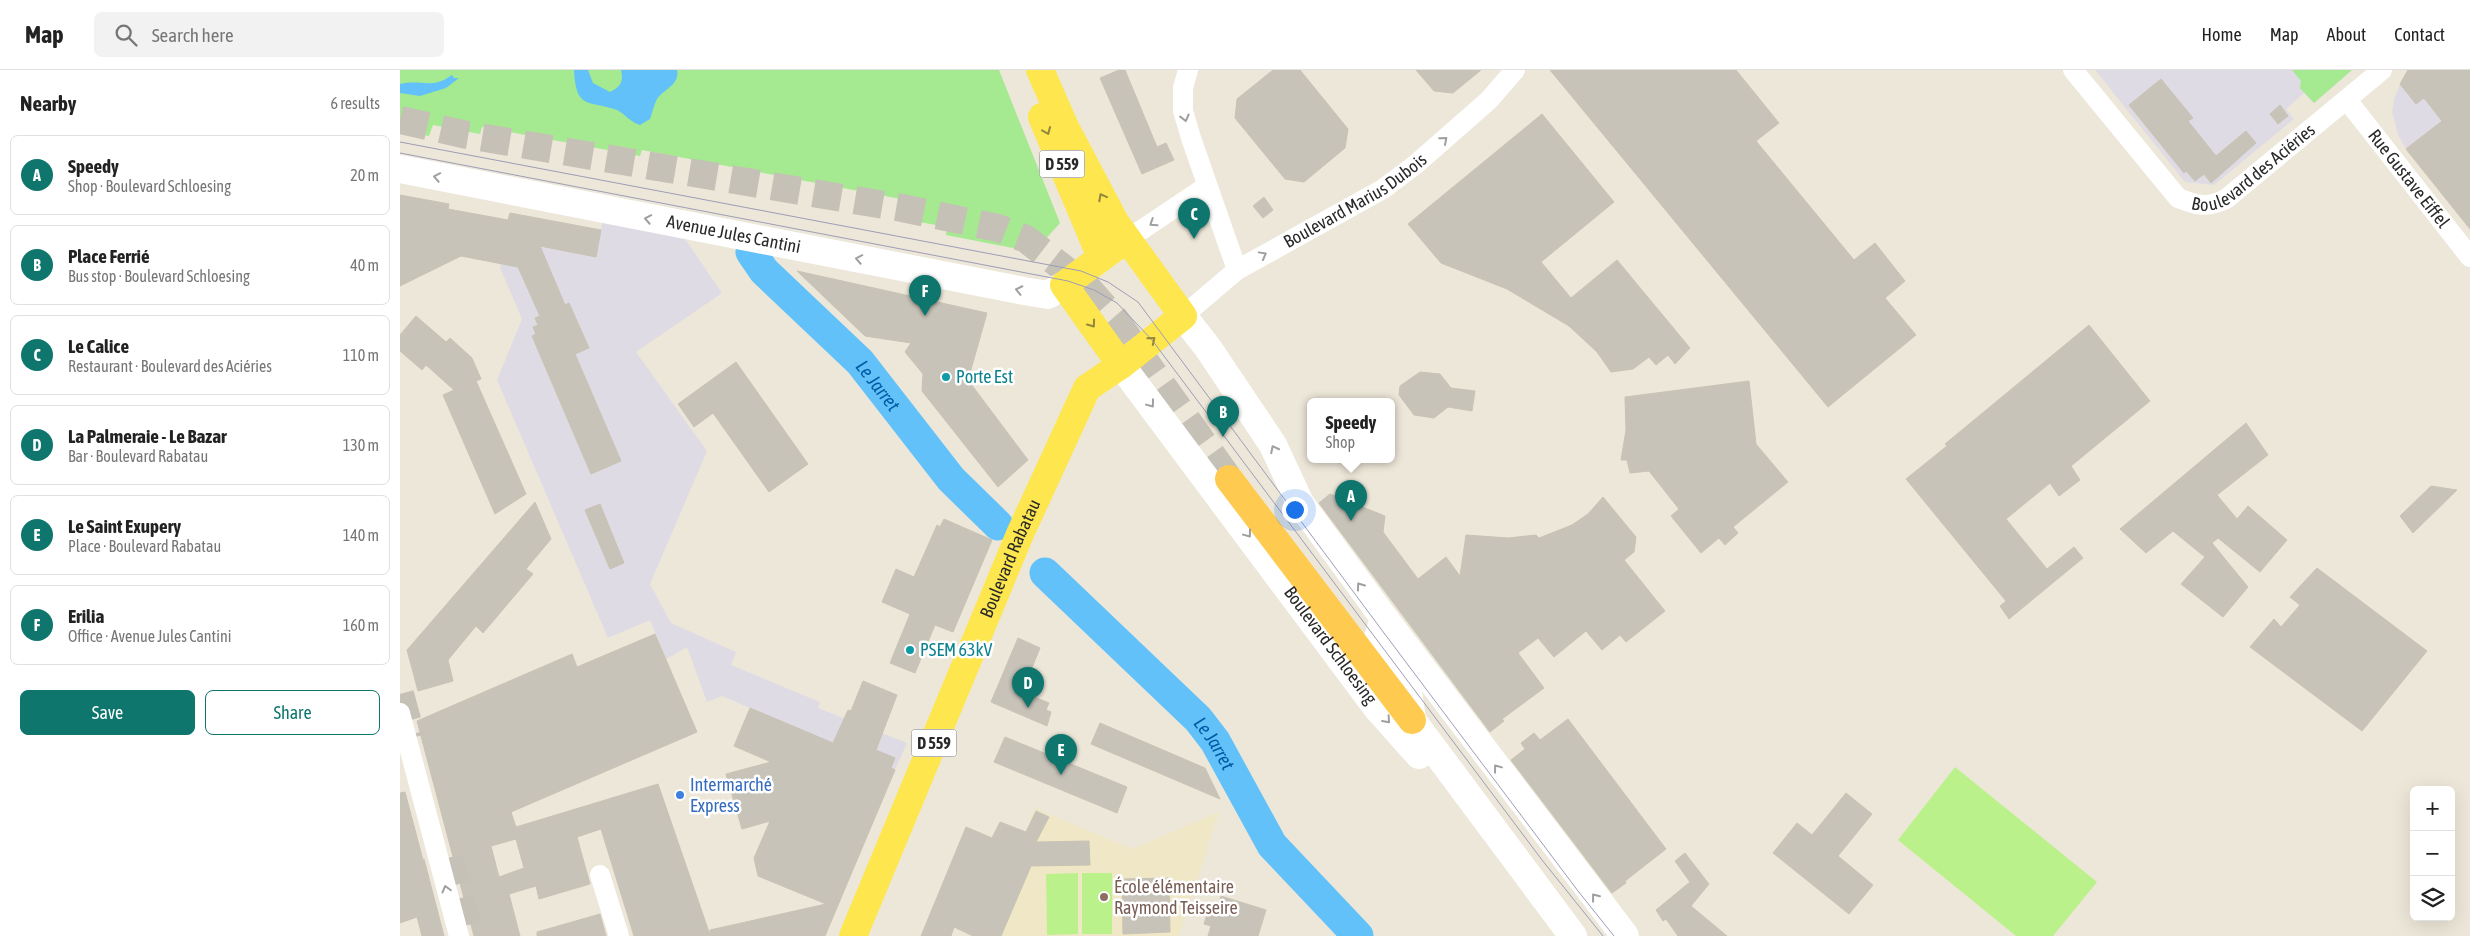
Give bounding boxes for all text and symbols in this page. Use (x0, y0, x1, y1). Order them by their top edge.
search box (94, 12, 444, 57)
text: Map (25, 21, 64, 48)
icon: search (112, 21, 140, 49)
text: Search here (152, 24, 234, 46)
text: Home (2202, 24, 2242, 45)
text: Map (2270, 24, 2299, 45)
text: About (2327, 24, 2366, 45)
text: Contact (2394, 24, 2445, 45)
text: Nearby (20, 91, 76, 115)
text: 6 results (330, 94, 380, 112)
one-way arrow (1179, 113, 1190, 122)
street label: Boulevard des Aciéries (2190, 119, 2319, 215)
street label: Rue Gustave Eiffel (2364, 125, 2454, 232)
one-way arrow (1041, 126, 1052, 135)
one-way arrow (1438, 137, 1447, 146)
street label: Boulevard Marius Dubois (1280, 149, 1431, 252)
road number: D 559 (1040, 150, 1084, 178)
text: Speedy (68, 155, 119, 177)
text: A (33, 166, 41, 184)
text: 20 m (350, 166, 379, 184)
one-way arrow (433, 172, 442, 182)
text: Shop · Boulevard Schloesing (68, 177, 231, 195)
one-way arrow (1099, 194, 1109, 203)
pin: C (1178, 198, 1210, 239)
street label: Avenue Jules Cantini (665, 210, 802, 257)
one-way arrow (644, 214, 652, 225)
one-way arrow (1149, 216, 1158, 226)
text: Place Ferrié (68, 245, 150, 267)
one-way arrow (1258, 251, 1267, 261)
one-way arrow (855, 254, 864, 265)
text: B (33, 256, 41, 274)
text: 40 m (350, 256, 379, 274)
text: Bus stop · Boulevard Schloesing (68, 267, 250, 285)
pin: F (909, 275, 941, 316)
one-way arrow (1014, 285, 1023, 295)
one-way arrow (1086, 318, 1095, 328)
text: Le Calice (68, 335, 129, 357)
one-way arrow (1146, 337, 1156, 346)
text: C (33, 346, 41, 364)
text: 110 m (343, 346, 379, 364)
water label: Le Jarret (852, 356, 905, 416)
text: Restaurant · Boulevard des Aciéries (68, 357, 272, 375)
place label: Porte Est (956, 366, 1013, 387)
marker: Porte Est (940, 371, 952, 383)
pin: B (1207, 396, 1239, 437)
one-way arrow (1145, 398, 1153, 407)
popup (1307, 398, 1395, 463)
text: Speedy (1326, 411, 1376, 433)
text: La Palmeraie - Le Bazar (68, 425, 227, 447)
text: Shop (1326, 433, 1355, 451)
text: D (33, 436, 41, 454)
text: 130 m (343, 436, 379, 454)
one-way arrow (1270, 445, 1280, 454)
text: Bar · Boulevard Rabatau (68, 447, 208, 465)
pin: A (1335, 480, 1367, 521)
street label: Boulevard Rabatau (975, 496, 1045, 621)
your location (1282, 497, 1308, 523)
text: Le Saint Exupery (68, 515, 181, 537)
text: E (34, 526, 40, 544)
text: 140 m (343, 526, 379, 544)
one-way arrow (1242, 528, 1250, 537)
text: Place · Boulevard Rabatau (68, 537, 221, 555)
street label: Boulevard Schloesing (1280, 582, 1382, 708)
one-way arrow (1357, 582, 1366, 592)
text: Erilia (68, 605, 104, 627)
text: F (34, 616, 40, 634)
text: 160 m (343, 616, 379, 634)
text: Office · Avenue Jules Cantini (68, 627, 231, 645)
place label: PSEM 63kV (920, 639, 992, 660)
marker: PSEM 63kV (904, 644, 916, 656)
pin: D (1012, 667, 1044, 708)
button: Save (20, 690, 195, 735)
button: Share (205, 690, 380, 735)
water label: Le Jarret (1190, 713, 1240, 774)
one-way arrow (1381, 714, 1390, 723)
road number: D 559 (912, 730, 956, 756)
pin: E (1045, 734, 1077, 775)
one-way arrow (1494, 765, 1502, 774)
place label: Intermarché Express (690, 774, 772, 816)
map controls (2410, 786, 2455, 921)
button: + (2410, 786, 2455, 831)
marker: Intermarché Express (674, 789, 686, 801)
button: − (2410, 831, 2455, 876)
place label: École élémentaire Raymond Teisseire (1114, 876, 1238, 918)
button: layers (2410, 876, 2455, 921)
one-way arrow (442, 885, 452, 893)
marker: École élémentaire Raymond Teisseire (1098, 891, 1110, 903)
one-way arrow (1592, 893, 1601, 903)

